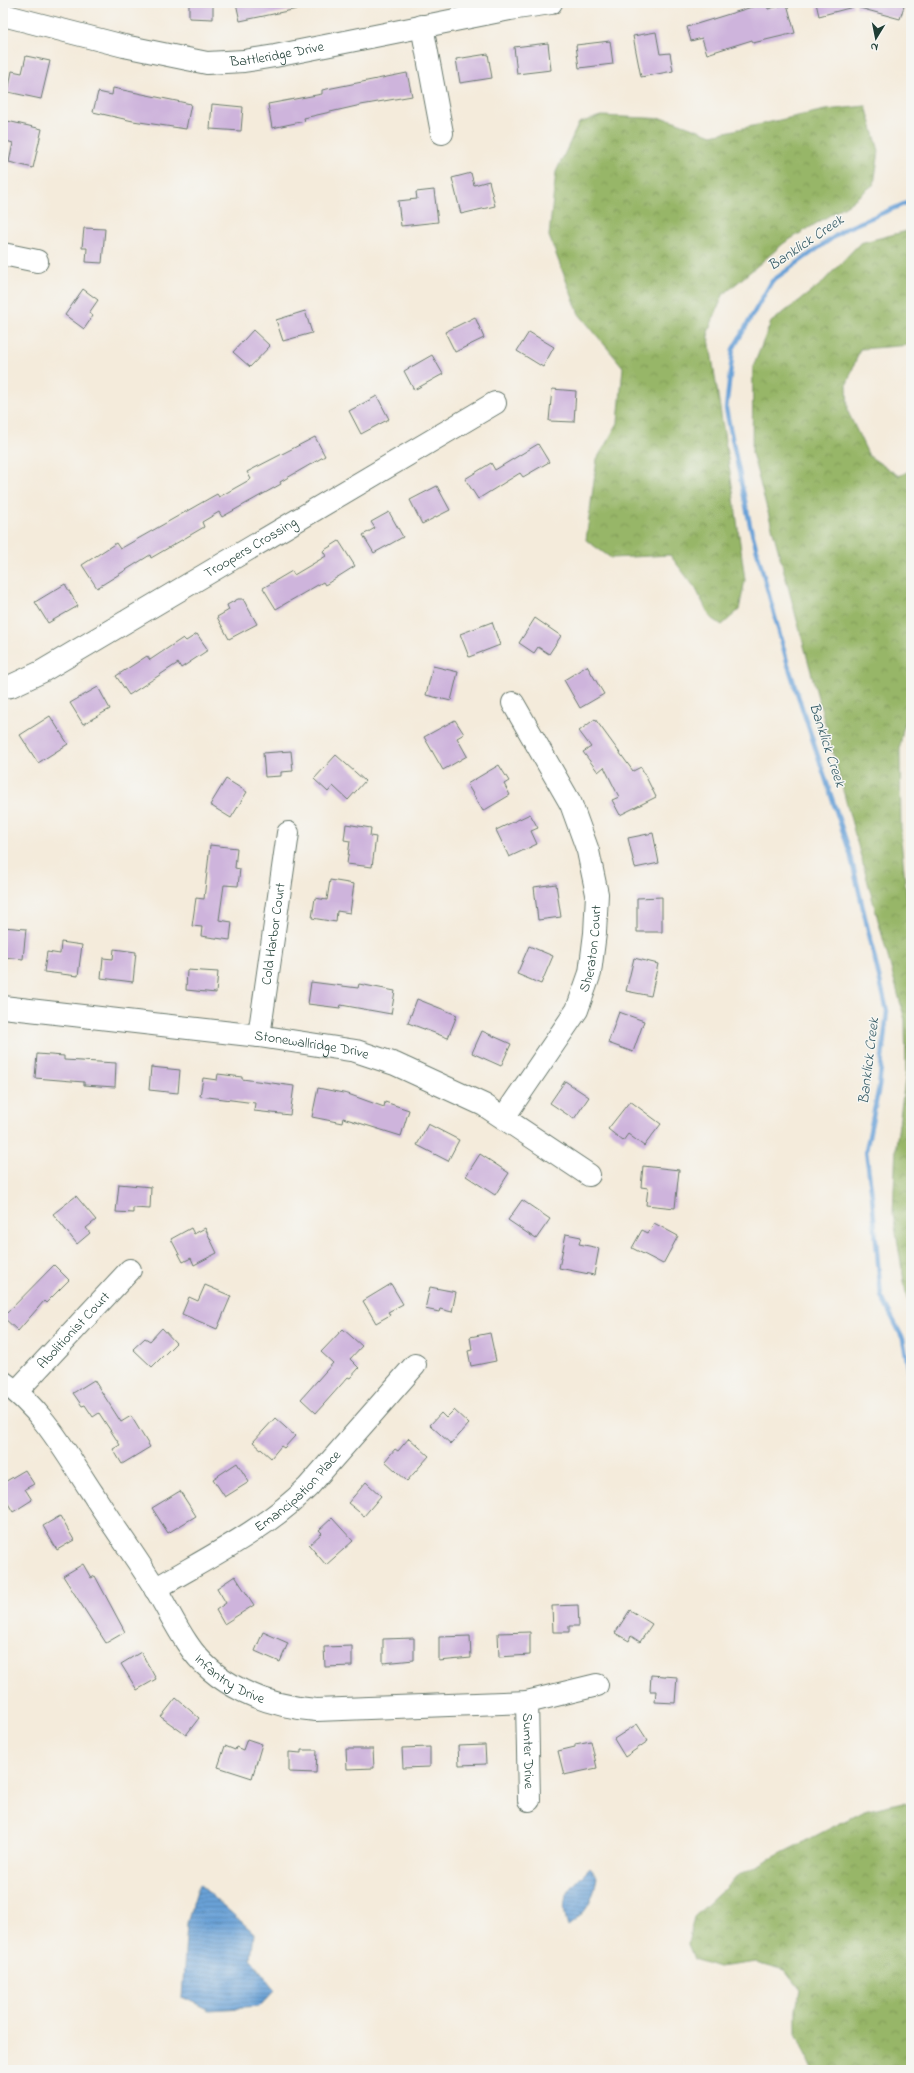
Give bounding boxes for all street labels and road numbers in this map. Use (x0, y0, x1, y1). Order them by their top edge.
street label: Battleridge Drive (228, 36, 326, 72)
street label: Troopers Crossing (200, 512, 302, 584)
street label: Cold Harbor Court (256, 881, 291, 986)
street label: Sheraton Court (574, 904, 607, 995)
street label: Stonewallridge Drive (253, 1025, 372, 1065)
street label: Abolitionist Court (32, 1287, 115, 1374)
street label: Emancipation Place (250, 1445, 347, 1537)
street label: Infantry Drive (189, 1649, 268, 1710)
street label: Sumter Drive (517, 1713, 539, 1790)

